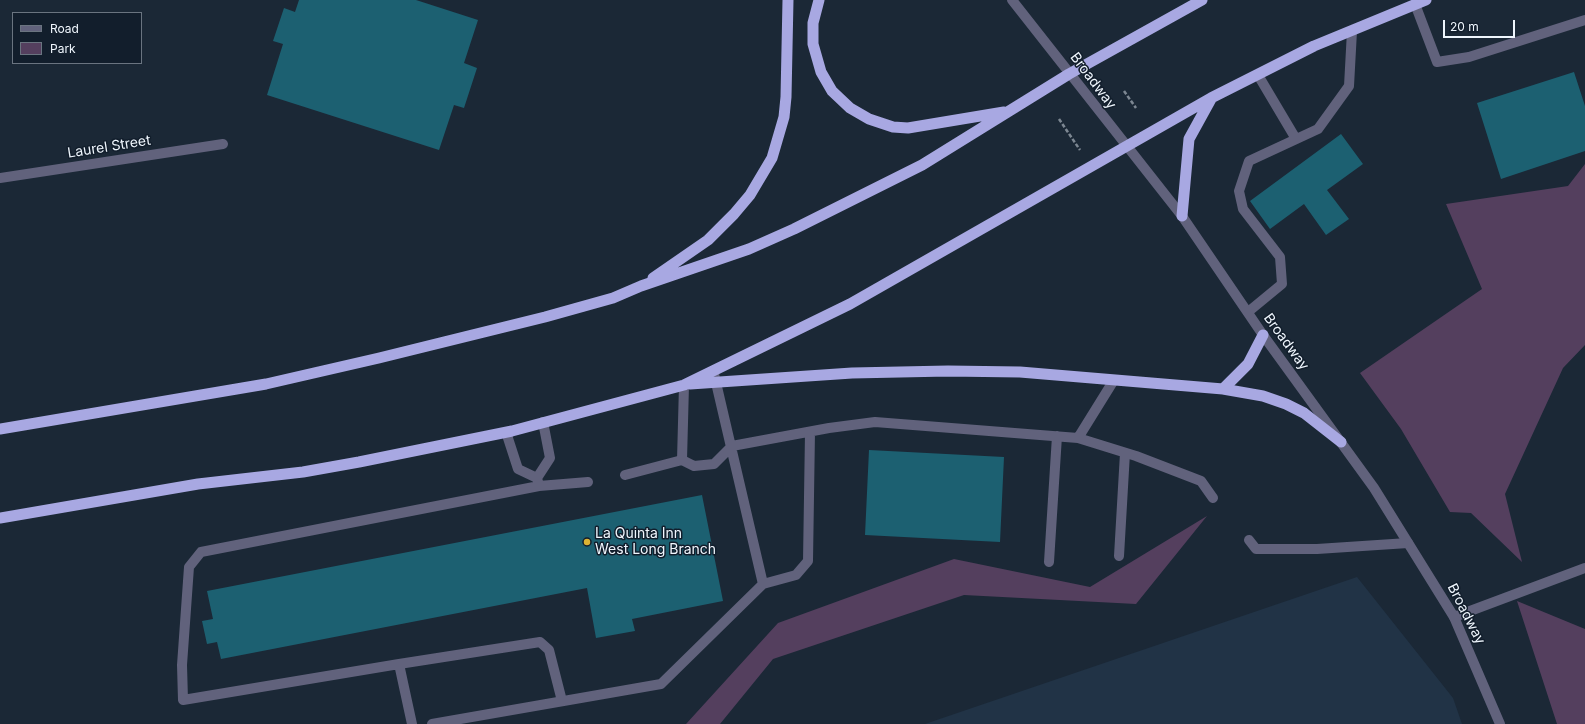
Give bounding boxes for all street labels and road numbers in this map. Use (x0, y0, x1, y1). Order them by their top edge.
street label: Broadway (1066, 50, 1120, 112)
street label: Laurel Street (66, 132, 152, 162)
street label: Broadway (1260, 310, 1312, 374)
street label: Broadway (1444, 581, 1488, 647)

